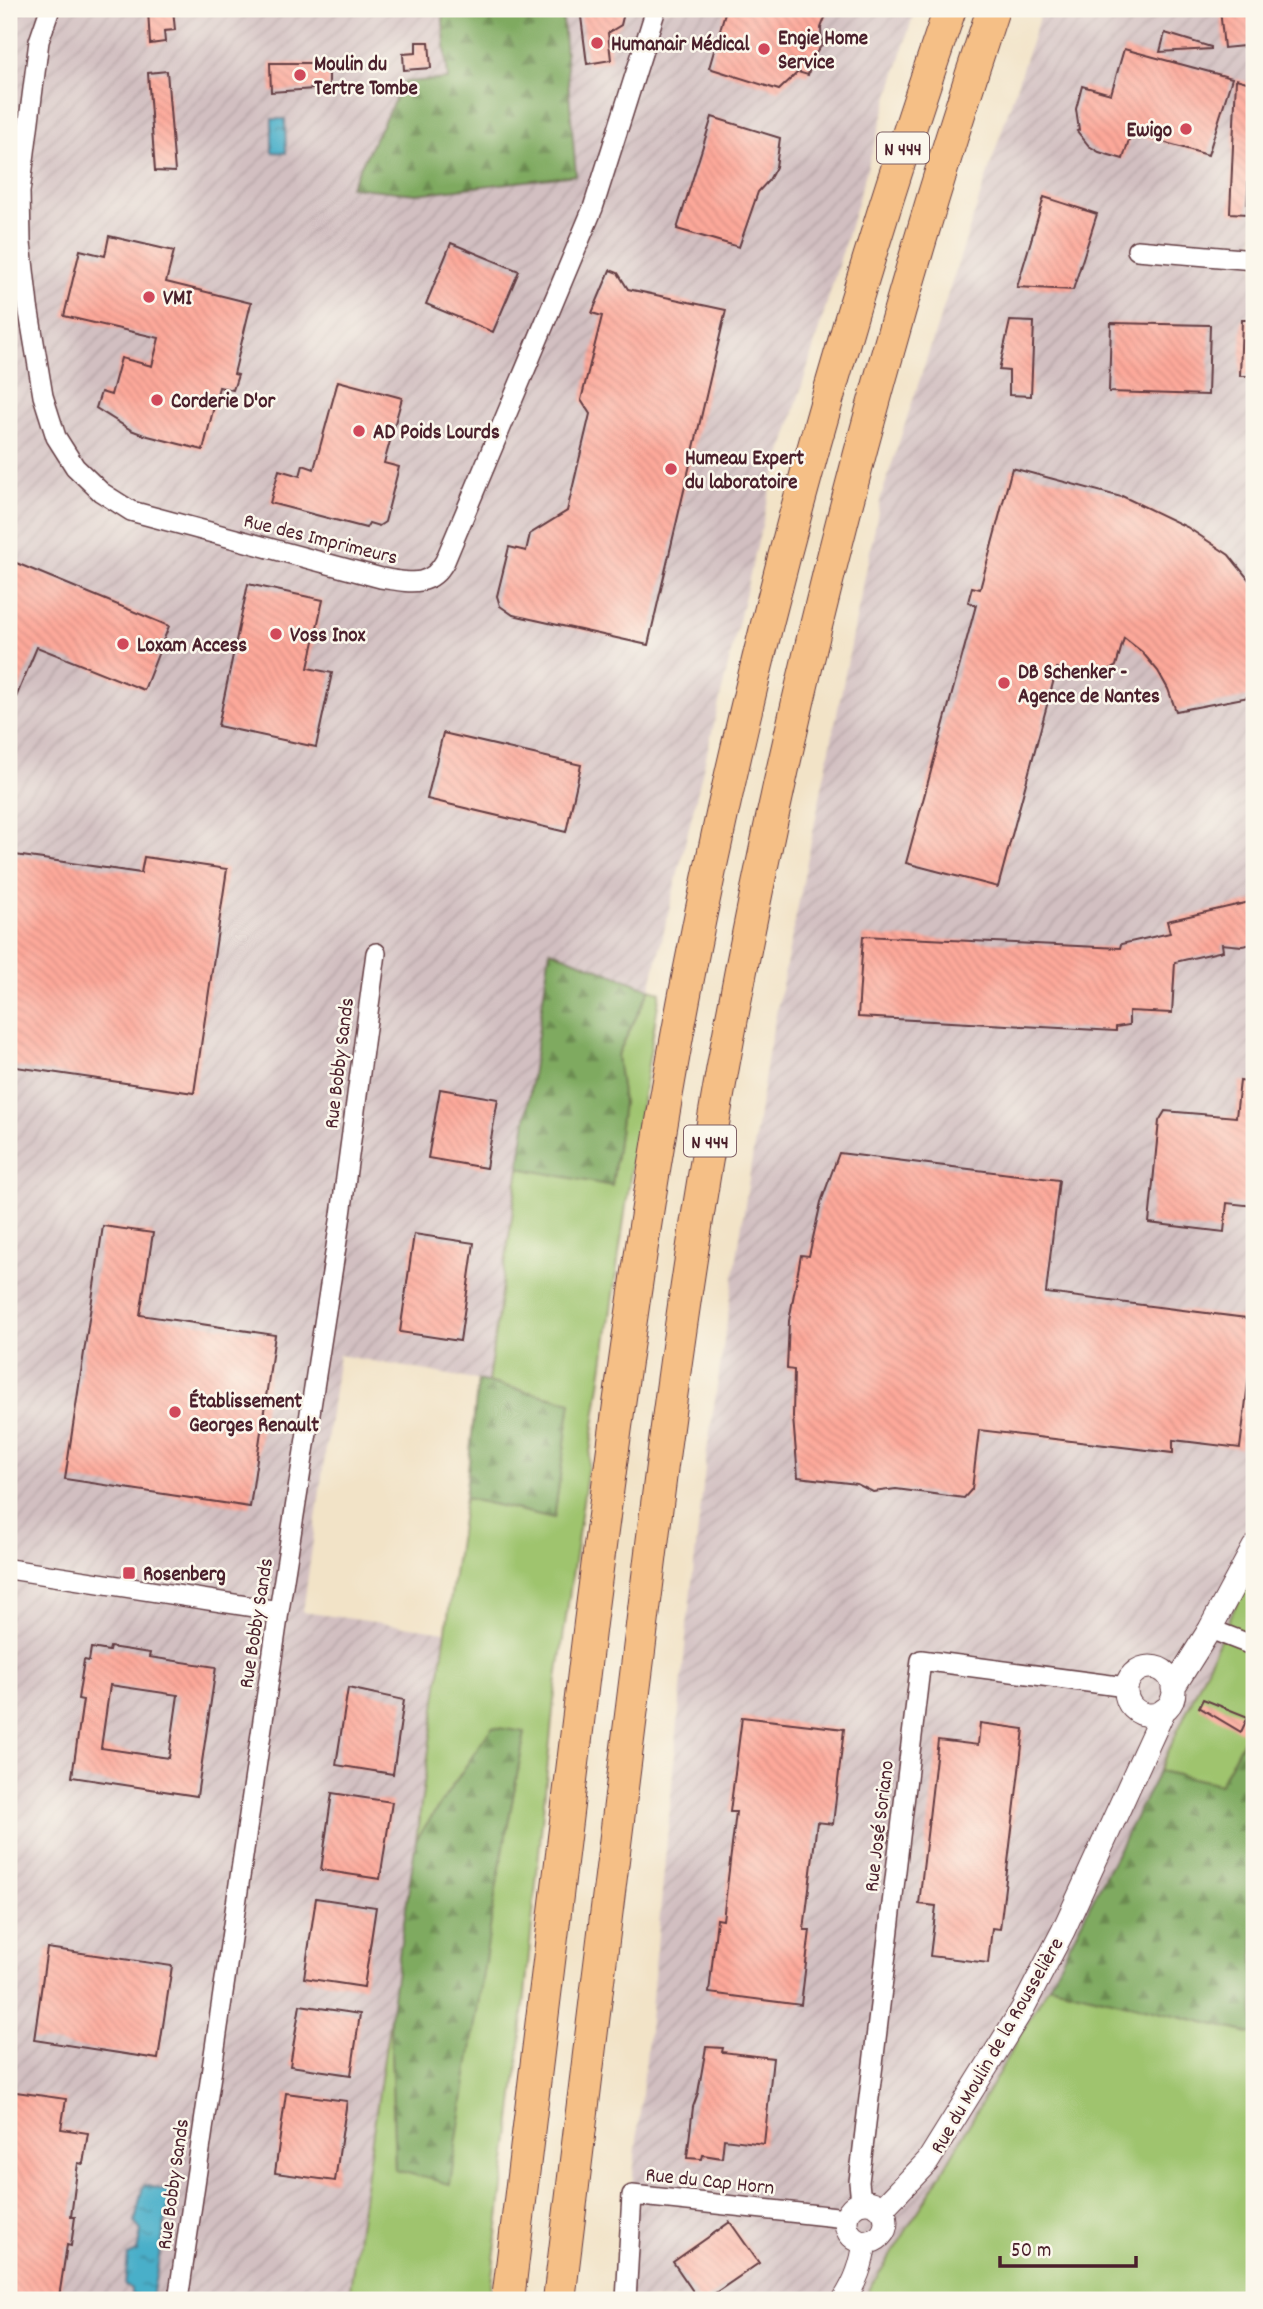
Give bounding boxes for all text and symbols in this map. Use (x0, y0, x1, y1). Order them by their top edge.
place label: Engie Home Service (778, 25, 868, 79)
place label: Humanair Médical (611, 31, 750, 61)
marker: Humanair Médical (589, 35, 605, 51)
marker: Engie Home Service (756, 41, 772, 57)
place label: Moulin du Tertre Tombe (314, 51, 418, 105)
marker: Moulin du Tertre Tombe (292, 67, 308, 83)
place label: Ewigo (1127, 117, 1172, 147)
marker: Ewigo (1178, 121, 1194, 137)
road number: N 444 (877, 132, 929, 164)
place label: VMI (163, 285, 192, 315)
marker: VMI (141, 289, 157, 305)
place label: Corderie D'or (171, 388, 277, 418)
marker: Corderie D'or (149, 392, 165, 408)
place label: AD Poids Lourds (373, 419, 500, 449)
marker: AD Poids Lourds (351, 423, 367, 439)
place label: Humeau Expert du laboratoire (685, 445, 804, 499)
marker: Humeau Expert du laboratoire (663, 461, 679, 477)
street label: Rue des Imprimeurs (240, 507, 400, 575)
place label: Voss Inox (290, 622, 365, 652)
marker: Voss Inox (268, 626, 284, 642)
place label: Loxam Access (137, 632, 247, 662)
marker: Loxam Access (115, 636, 131, 652)
place label: DB Schenker - Agence de Nantes (1018, 659, 1160, 713)
marker: DB Schenker - Agence de Nantes (996, 675, 1012, 691)
street label: Rue Bobby Sands (318, 996, 364, 1131)
road number: N 444 (684, 1126, 736, 1156)
place label: Établissement Georges Renault (189, 1388, 319, 1442)
marker: Établissement Georges Renault (167, 1404, 183, 1420)
street label: Rue Bobby Sands (233, 1556, 283, 1691)
place label: Rosenberg (143, 1561, 226, 1591)
marker: Rosenberg (121, 1565, 137, 1581)
street label: Rue José Soriano (858, 1759, 904, 1894)
street label: Rue du Moulin de la Rousselière (924, 1933, 1073, 2160)
street label: Rue Bobby Sands (151, 2117, 199, 2252)
street label: Rue du Cap Horn (644, 2161, 776, 2205)
scale bar (1000, 2225, 1137, 2269)
text: 50 m (1011, 2237, 1051, 2267)

